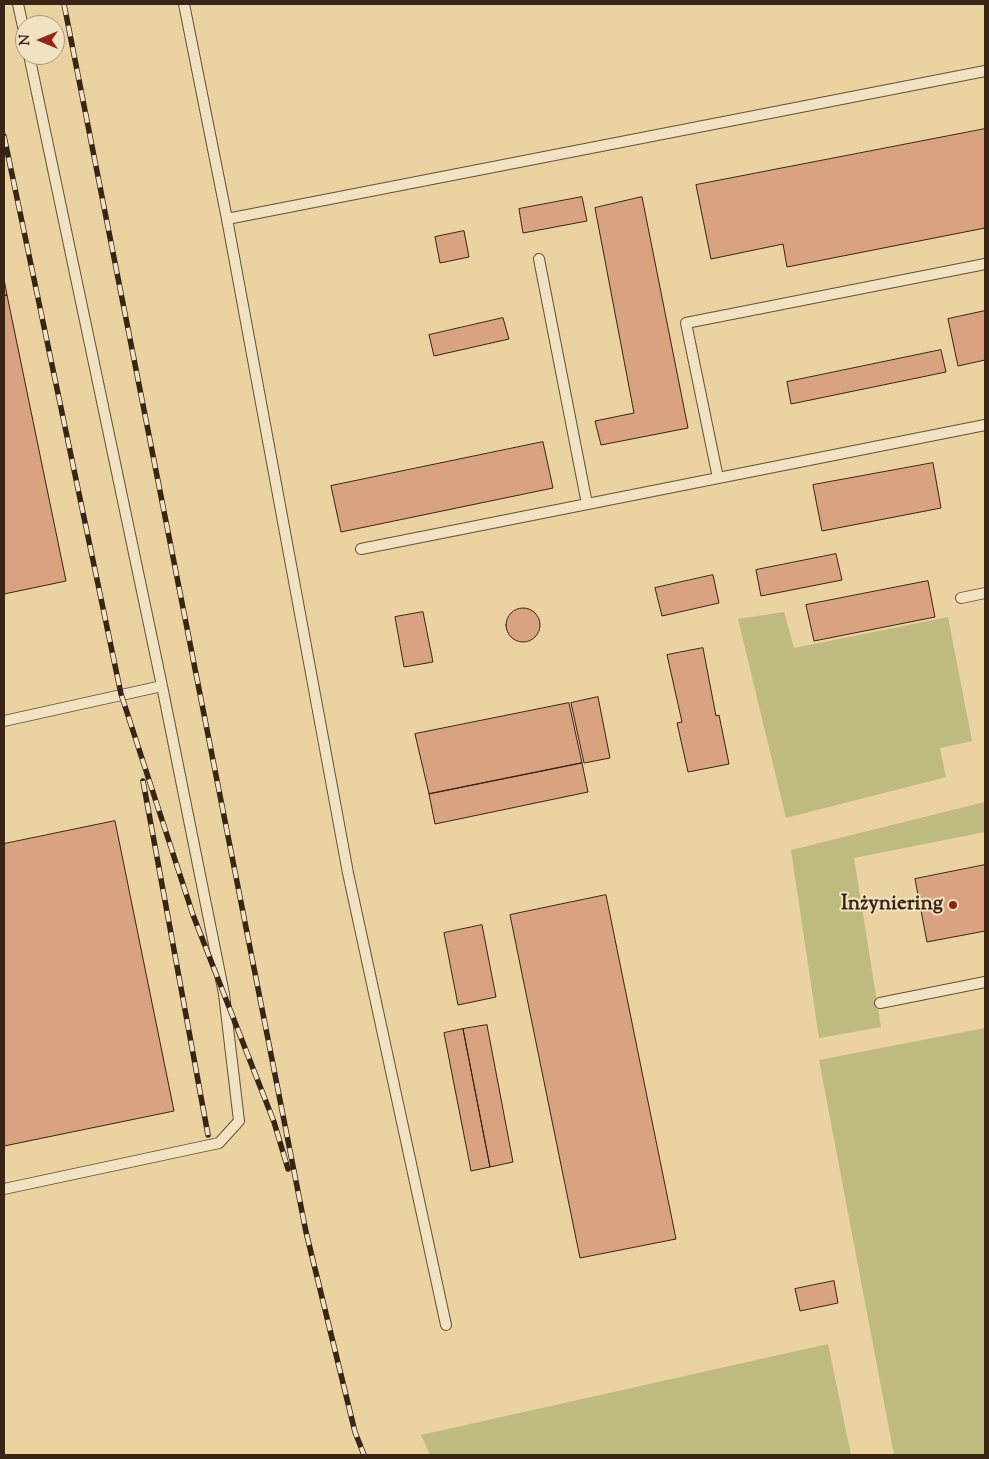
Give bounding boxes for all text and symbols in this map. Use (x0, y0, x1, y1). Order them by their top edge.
north arrow (15, 15, 65, 65)
text: N (16, 34, 36, 46)
place label: Inżyniering (841, 892, 943, 918)
marker: Inżyniering (947, 899, 959, 911)

